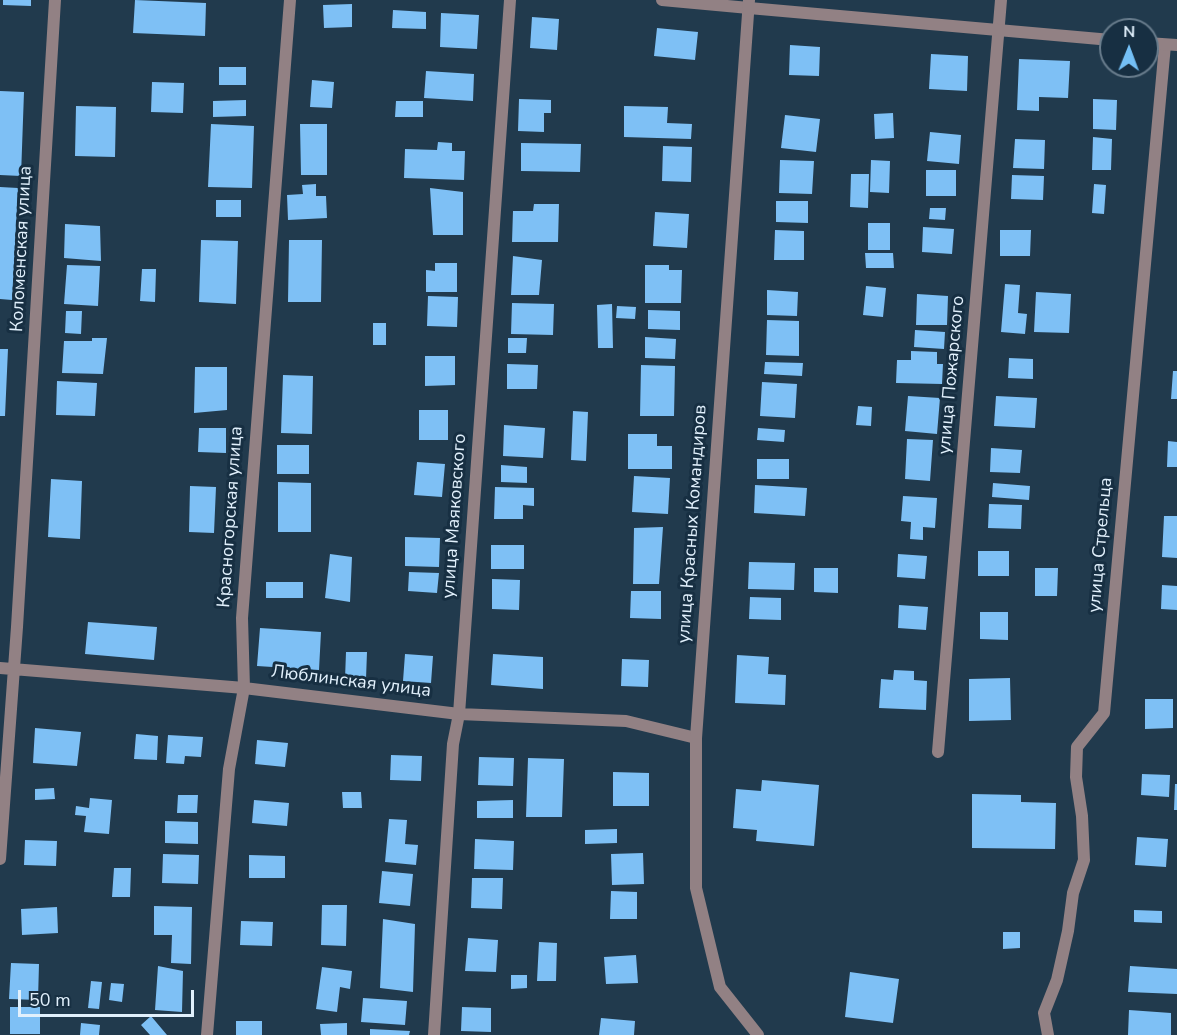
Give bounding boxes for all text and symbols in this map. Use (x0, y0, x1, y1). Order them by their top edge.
north arrow (1099, 18, 1159, 78)
text: N (1123, 21, 1135, 43)
street label: Коломенская улица (7, 165, 37, 333)
street label: улица Пожарского (934, 295, 970, 455)
street label: улица Красных Командиров (674, 404, 712, 644)
street label: Красногорская улица (214, 425, 248, 609)
street label: улица Маяковского (438, 433, 472, 599)
street label: улица Стрельца (1084, 476, 1118, 614)
street label: Люблинская улица (270, 661, 432, 703)
scale bar (21, 978, 196, 1016)
text: 50 m (29, 988, 71, 1012)

